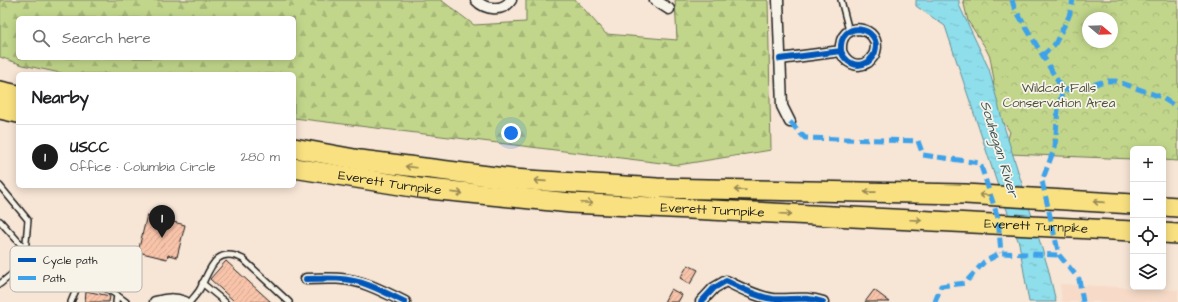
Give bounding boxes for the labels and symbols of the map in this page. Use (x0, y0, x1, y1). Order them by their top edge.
north arrow (1082, 12, 1118, 48)
park label: Wildcat Falls Conservation Area (1003, 79, 1116, 112)
water label: Souhegan River (975, 98, 1024, 201)
your location (501, 123, 521, 143)
one-way arrow (405, 163, 418, 171)
street label: Everett Turnpike (337, 166, 442, 199)
one-way arrow (534, 177, 547, 184)
one-way arrow (734, 186, 747, 194)
one-way arrow (864, 188, 877, 196)
one-way arrow (450, 189, 463, 196)
one-way arrow (979, 191, 992, 198)
street label: Everett Turnpike (660, 198, 765, 222)
one-way arrow (1093, 198, 1106, 205)
one-way arrow (580, 200, 593, 207)
pin: 1 (149, 205, 175, 238)
one-way arrow (779, 211, 792, 218)
street label: Everett Turnpike (984, 215, 1089, 238)
one-way arrow (909, 216, 922, 223)
legend (10, 246, 142, 292)
text: Cycle path (43, 253, 98, 269)
text: Path (43, 271, 66, 286)

